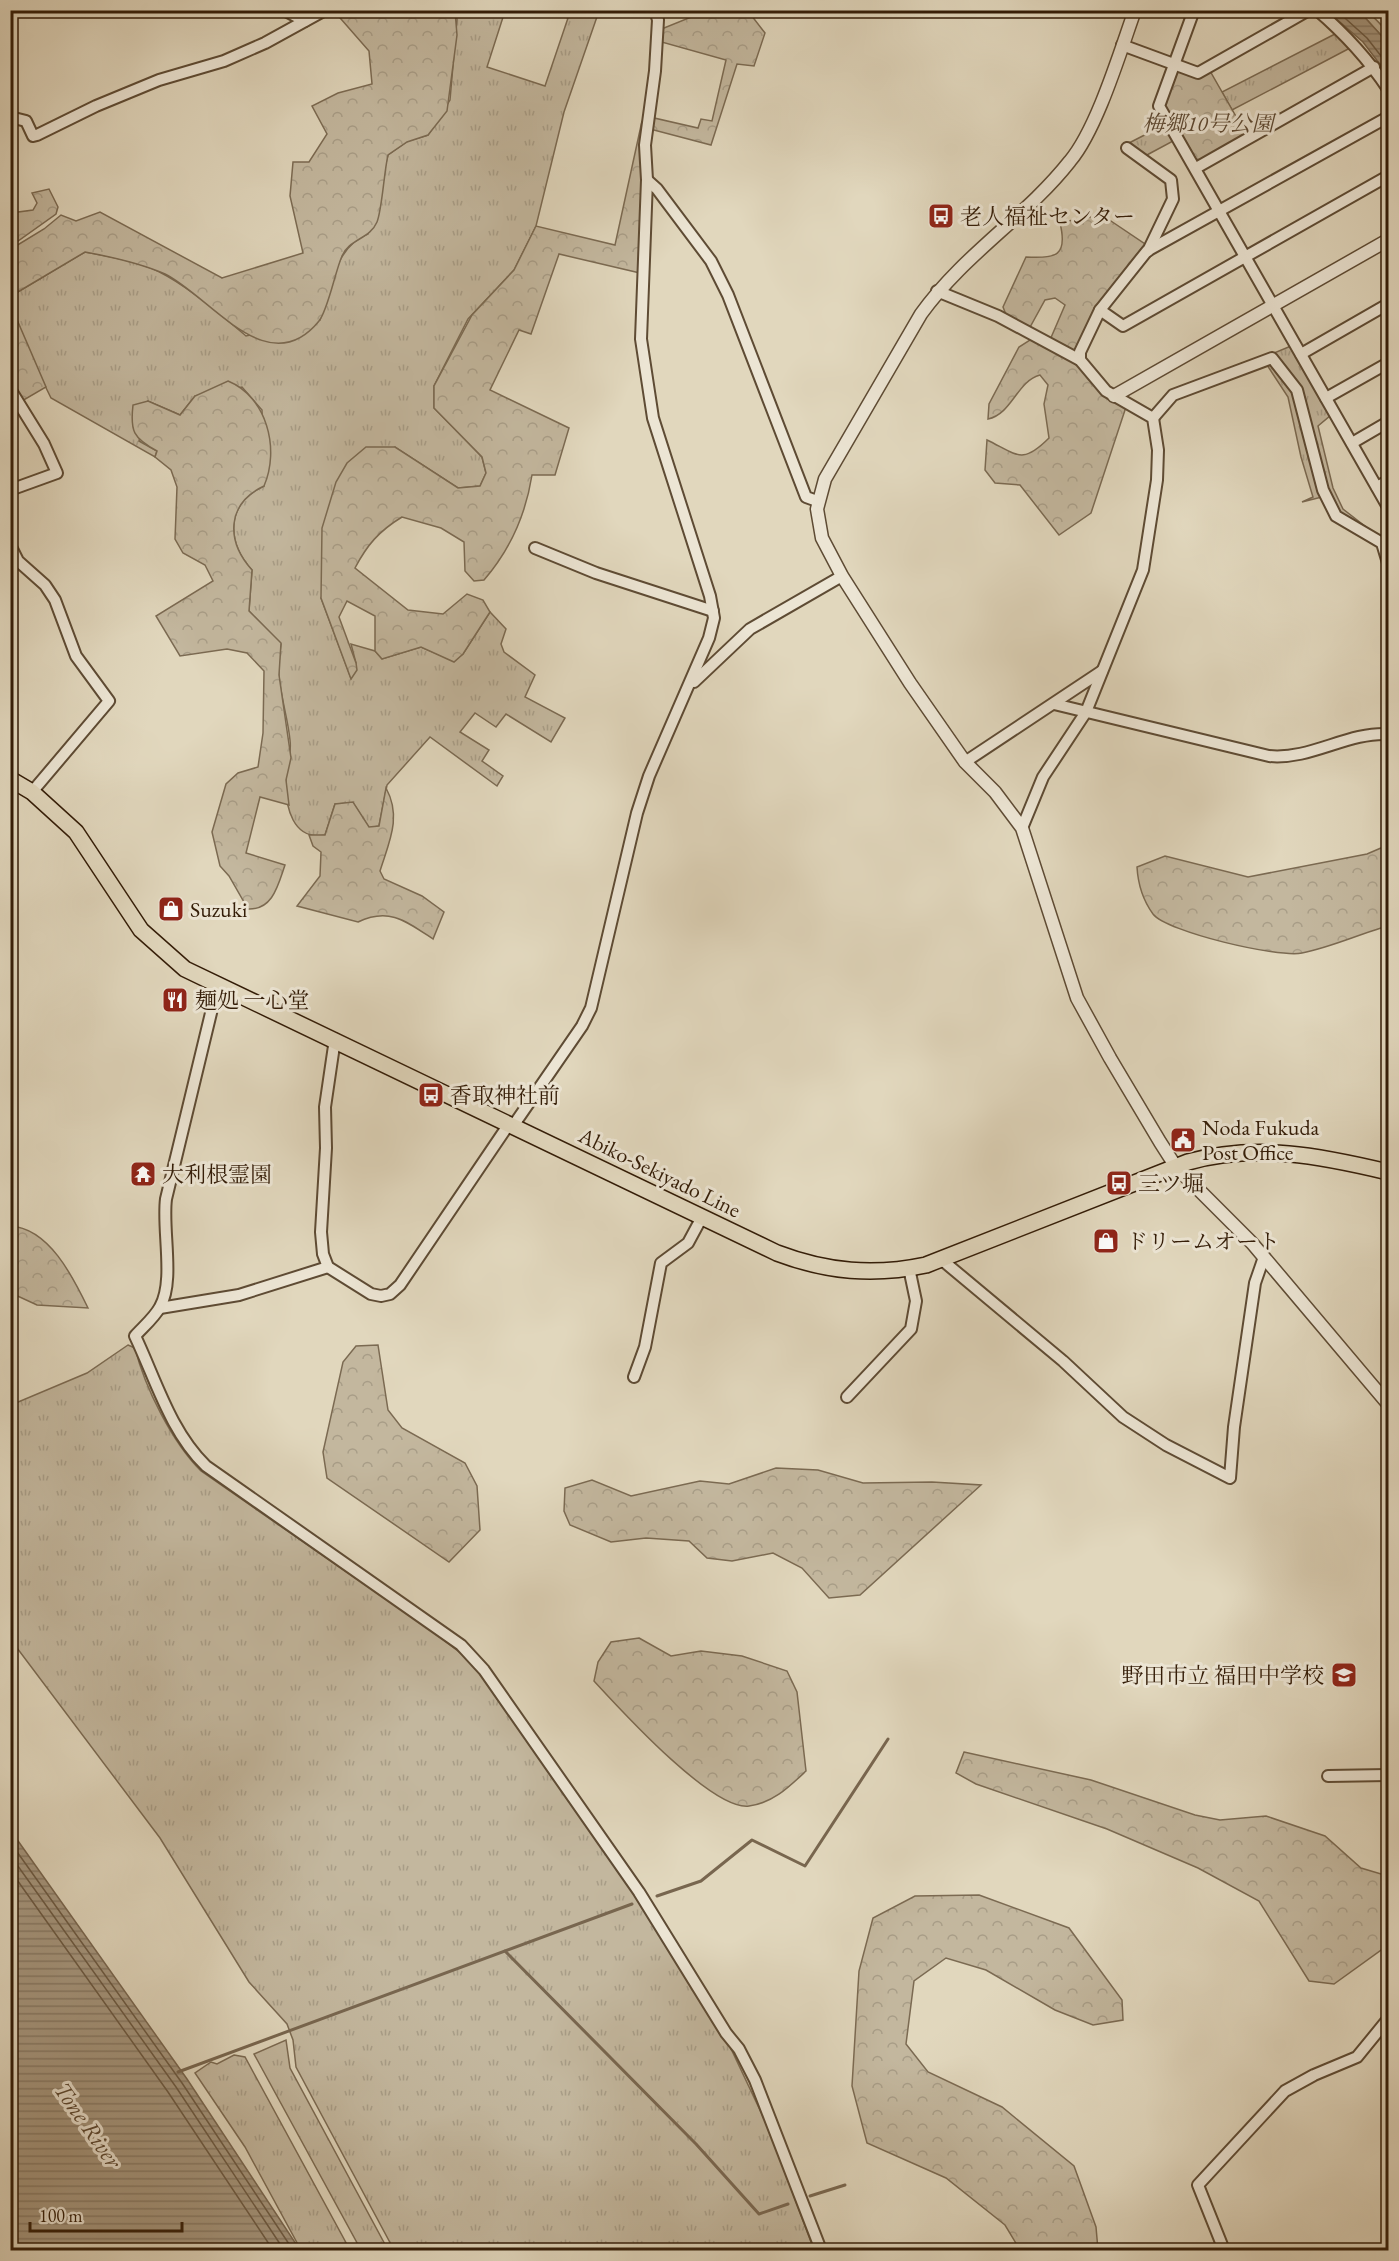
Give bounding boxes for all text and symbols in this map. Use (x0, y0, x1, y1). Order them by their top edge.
park label: 梅郷10号公園 (1142, 109, 1277, 138)
bus stop icon: 老人福祉センター (926, 201, 956, 231)
place label: 老人福祉センター (960, 202, 1135, 231)
shop icon: Suzuki (156, 894, 186, 924)
place label: Suzuki (190, 895, 247, 924)
restaurant icon: 麺処 一心堂 (160, 985, 190, 1015)
place label: 麺処 一心堂 (195, 986, 309, 1015)
bus stop icon: 香取神社前 (416, 1080, 446, 1110)
place label: 香取神社前 (450, 1081, 560, 1110)
place label: Noda Fukuda Post Office (1202, 1113, 1320, 1167)
street label: Abiko-Sekiyado Line (573, 1120, 746, 1224)
public building icon: Noda Fukuda Post Office (1168, 1125, 1198, 1155)
temple icon: 大利根霊園 (128, 1159, 158, 1189)
place label: 大利根霊園 (162, 1160, 272, 1189)
bus stop icon: 三ツ堀 (1104, 1168, 1134, 1198)
place label: 三ツ堀 (1138, 1169, 1204, 1198)
shop icon: ドリームオート (1091, 1226, 1121, 1256)
place label: ドリームオート (1126, 1227, 1280, 1256)
school or university icon: 野田市立 福田中学校 (1329, 1660, 1359, 1690)
place label: 野田市立 福田中学校 (1122, 1661, 1324, 1690)
water label: Tone River (47, 2075, 130, 2176)
scale bar (30, 2195, 182, 2233)
text: 100 m (39, 2204, 83, 2227)

